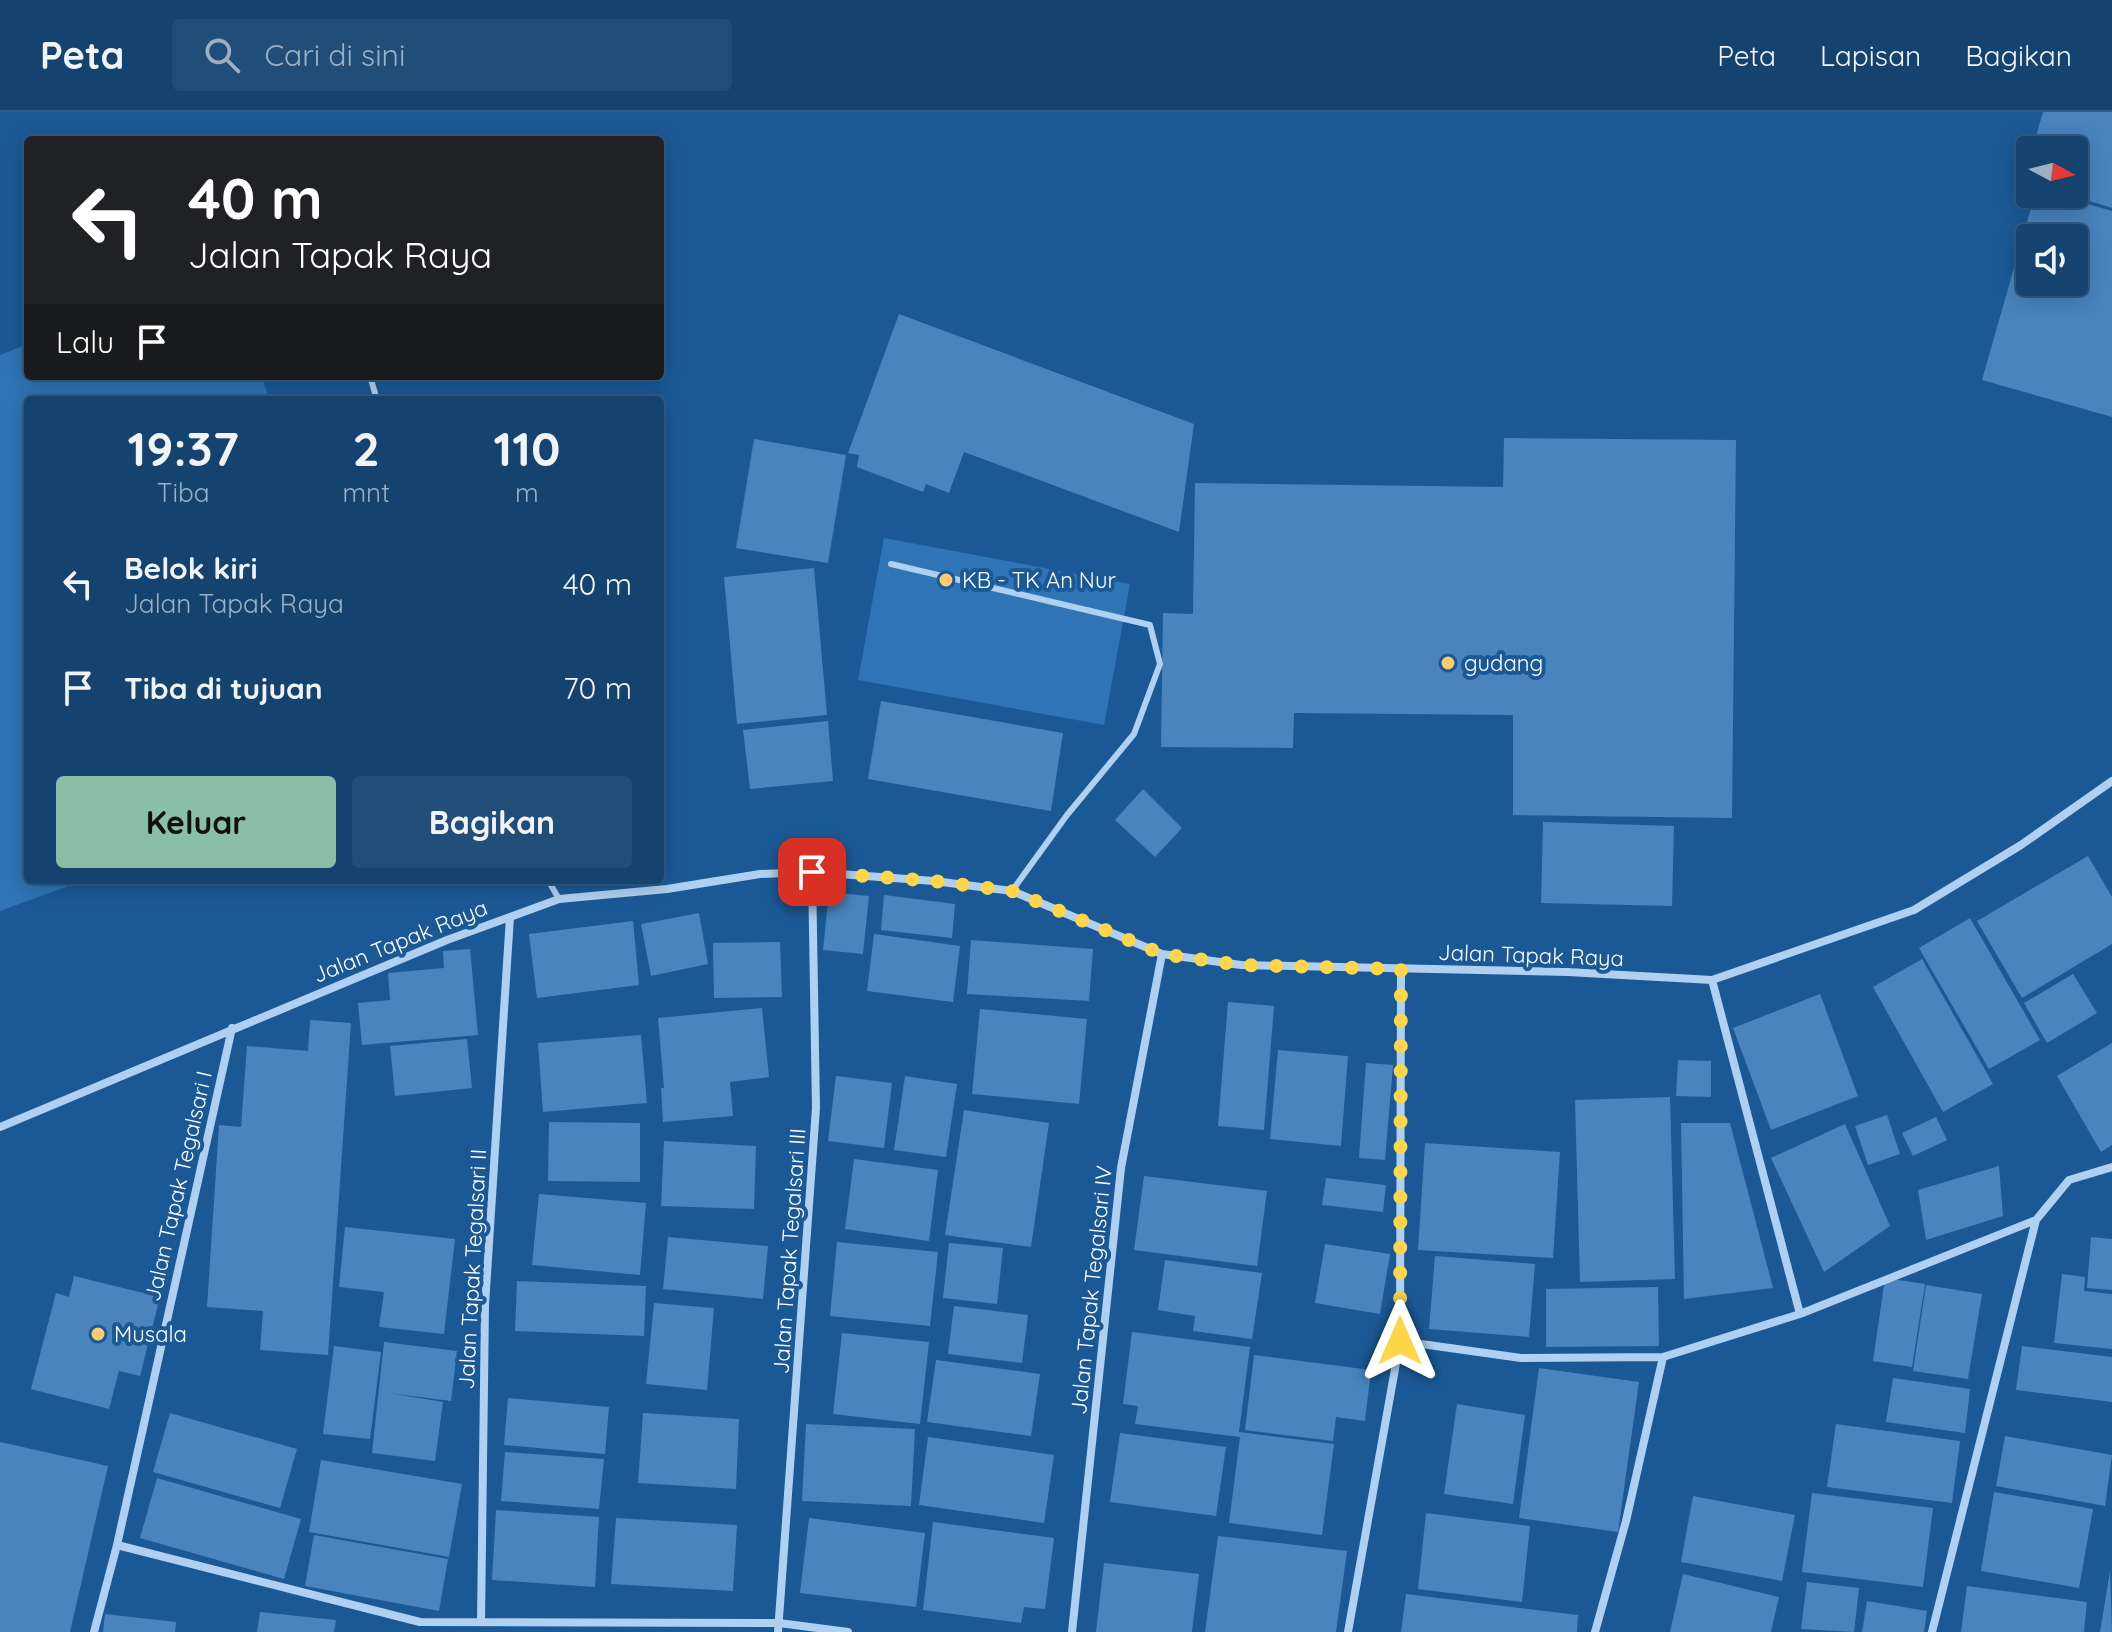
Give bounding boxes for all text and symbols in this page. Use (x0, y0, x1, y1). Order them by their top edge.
search box (172, 19, 732, 91)
text: Peta (40, 31, 124, 79)
icon: search (200, 33, 244, 77)
text: Cari di sini (264, 36, 405, 74)
text: Peta (1717, 38, 1776, 73)
text: Lapisan (1820, 38, 1921, 73)
text: Bagikan (1965, 38, 2072, 73)
north arrow (2016, 136, 2088, 208)
map controls (2016, 136, 2088, 296)
text: 40 m (188, 163, 323, 233)
icon: left (56, 168, 160, 272)
button: sound (2016, 224, 2088, 296)
text: Jalan Tapak Raya (188, 232, 492, 277)
icon: arrive (130, 320, 174, 364)
text: Lalu (56, 323, 114, 361)
text: 19:37 (128, 418, 239, 478)
text: 2 (353, 418, 380, 478)
text: 110 (494, 418, 560, 478)
text: Tiba (157, 476, 210, 509)
text: mnt (342, 476, 390, 509)
text: m (515, 476, 539, 509)
text: Belok kiri (124, 549, 258, 587)
icon: left (56, 562, 100, 606)
text: 40 m (563, 565, 632, 603)
place label: KB - TK An Nur (962, 566, 1116, 594)
marker: KB - TK An Nur (937, 571, 955, 589)
text: Jalan Tapak Raya (124, 587, 344, 620)
place label: gudang (1464, 649, 1543, 677)
marker: gudang (1439, 654, 1457, 672)
icon: arrive (56, 666, 100, 710)
text: Tiba di tujuan (124, 669, 323, 707)
text: 70 m (563, 669, 632, 707)
button: Keluar (56, 776, 336, 868)
button: Bagikan (352, 776, 632, 868)
pin (778, 838, 846, 906)
icon: arrive (790, 850, 834, 894)
street label: Jalan Tapak Raya (309, 893, 491, 989)
street label: Jalan Tapak Raya (1438, 938, 1624, 972)
street label: Jalan Tapak Tegalsari I (138, 1068, 218, 1304)
street label: Jalan Tapak Tegalsari III (766, 1127, 812, 1375)
street label: Jalan Tapak Tegalsari II (452, 1148, 492, 1390)
street label: Jalan Tapak Tegalsari IV (1064, 1164, 1118, 1416)
position arrow (1358, 1299, 1442, 1383)
place label: Musala (114, 1320, 187, 1348)
marker: Musala (89, 1325, 107, 1343)

